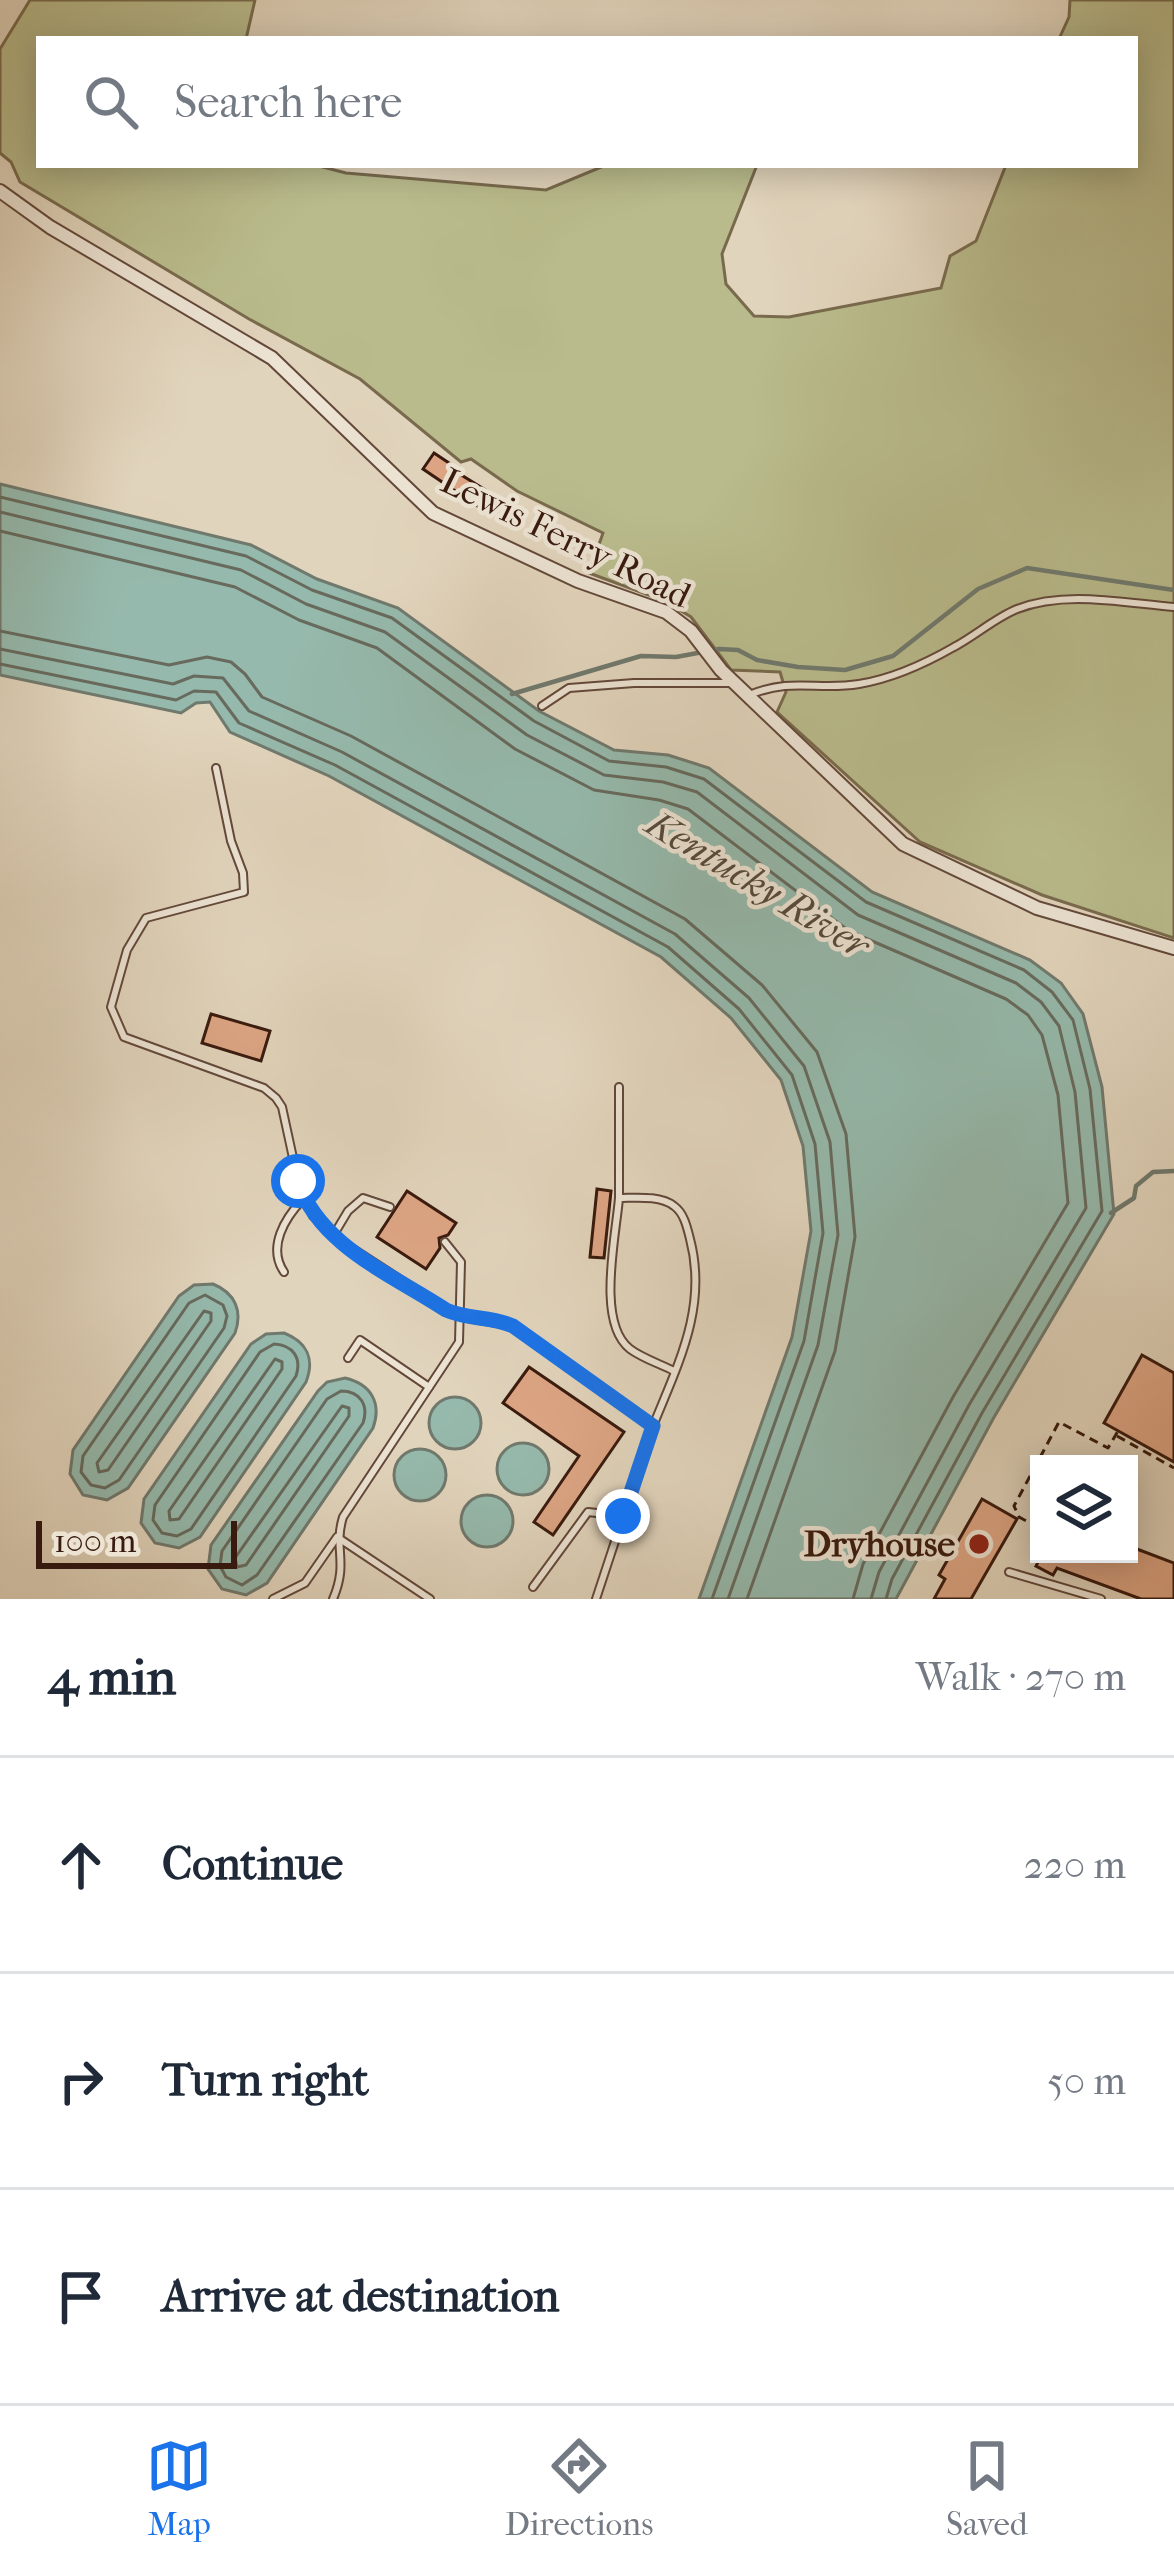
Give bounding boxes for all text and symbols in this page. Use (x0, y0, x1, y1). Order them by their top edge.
search box (36, 36, 1138, 168)
icon: search (78, 69, 144, 135)
text: Search here (174, 76, 402, 129)
street label: Lewis Ferry Road (434, 459, 698, 617)
water label: Kentucky River (636, 798, 880, 970)
route start (271, 1154, 325, 1208)
map controls (1030, 1455, 1138, 1563)
button: layers (1030, 1455, 1138, 1563)
route end (596, 1489, 650, 1543)
scale bar (36, 1515, 237, 1568)
text: 100 m (54, 1522, 137, 1561)
place label: Dryhouse (804, 1523, 955, 1565)
marker: Dryhouse (966, 1531, 992, 1557)
text: 4 min (48, 1647, 176, 1707)
text: Walk · 270 m (916, 1654, 1126, 1700)
icon: ahead (48, 1832, 114, 1898)
text: Continue (162, 1838, 343, 1891)
text: 220 m (1024, 1842, 1126, 1888)
icon: right (48, 2048, 114, 2114)
text: Turn right (162, 2054, 369, 2107)
text: 50 m (1047, 2058, 1126, 2104)
icon: arrive (48, 2264, 114, 2330)
text: Arrive at destination (162, 2270, 559, 2323)
tab: Map (146, 2433, 212, 2544)
tab: Directions (505, 2433, 653, 2544)
tab: Saved (946, 2433, 1028, 2544)

